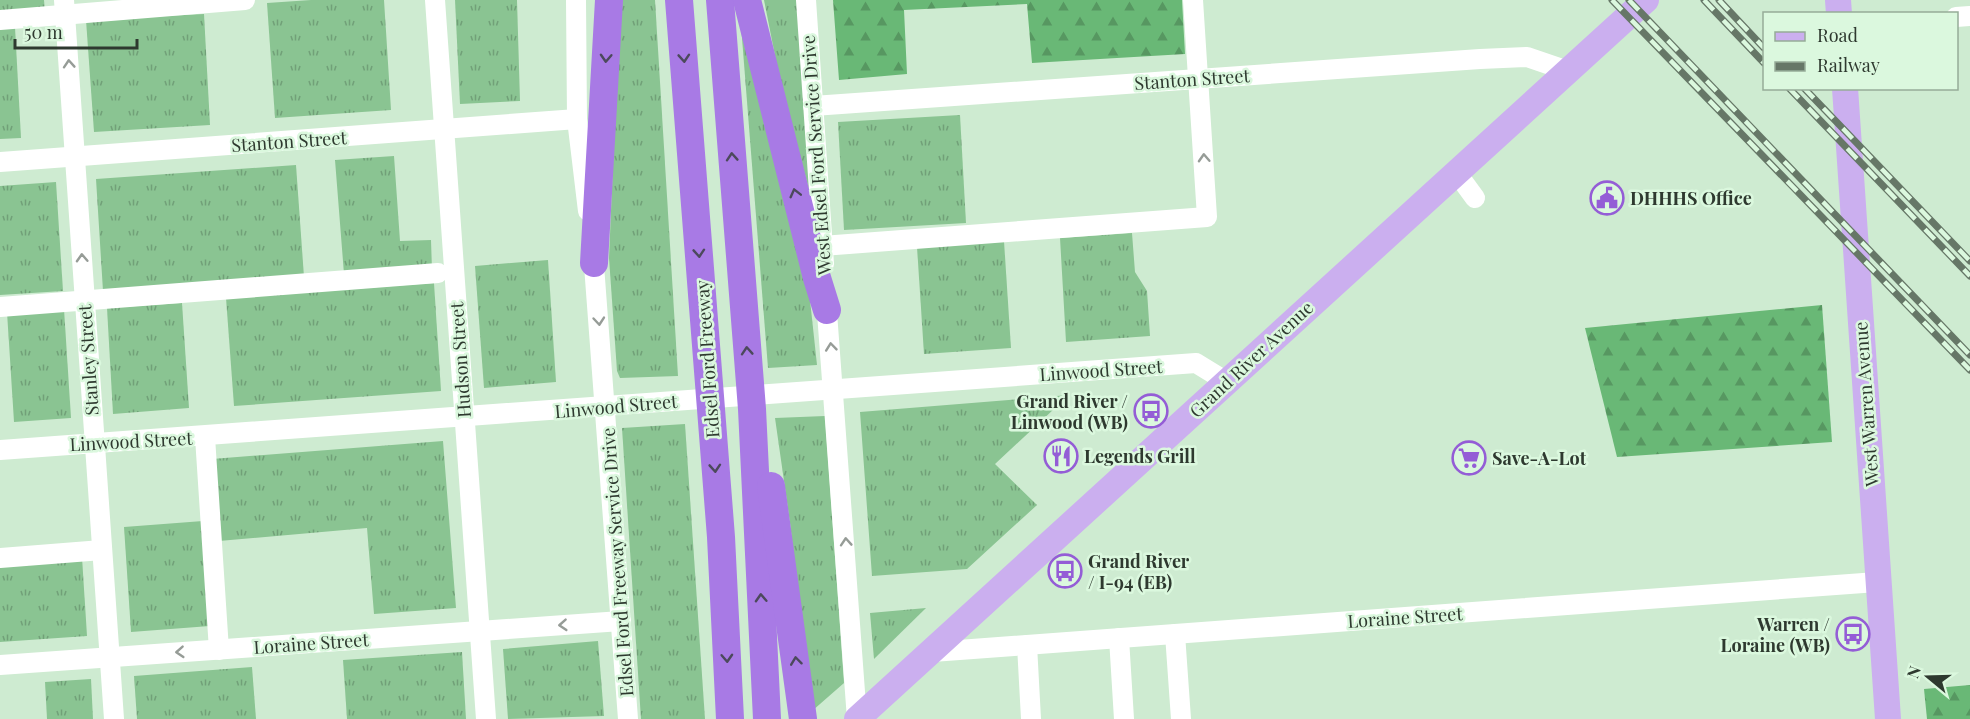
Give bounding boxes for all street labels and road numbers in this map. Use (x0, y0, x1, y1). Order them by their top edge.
street label: West Edsel Ford Service Drive (796, 34, 836, 277)
street label: Stanton Street (1133, 63, 1251, 95)
street label: Stanton Street (230, 125, 348, 157)
street label: Edsel Ford Freeway (690, 279, 724, 439)
street label: Grand River Avenue (1184, 295, 1318, 423)
street label: Hudson Street (444, 301, 476, 419)
street label: Stanley Street (72, 303, 104, 416)
street label: West Warren Avenue (1848, 321, 1884, 488)
street label: Linwood Street (1039, 354, 1164, 386)
street label: Linwood Street (554, 389, 679, 423)
street label: Linwood Street (69, 426, 194, 456)
street label: Edsel Ford Freeway Service Drive (596, 427, 638, 697)
street label: Loraine Street (1347, 601, 1464, 633)
street label: Loraine Street (253, 627, 370, 659)

